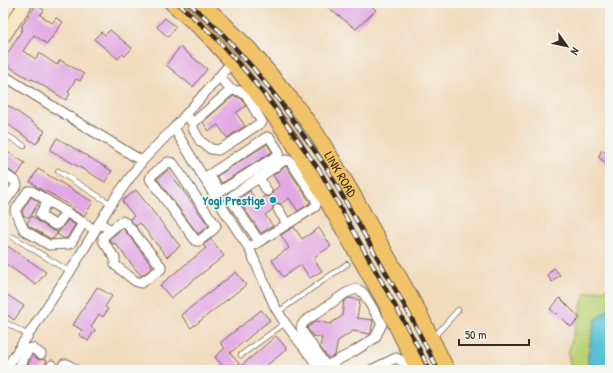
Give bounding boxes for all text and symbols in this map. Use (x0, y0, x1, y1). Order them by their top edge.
north arrow (547, 26, 587, 66)
text: N (568, 45, 583, 58)
street label: LINK ROAD (320, 148, 362, 201)
place label: Yogi Prestige (203, 191, 266, 210)
marker: Yogi Prestige (268, 195, 278, 205)
scale bar (459, 321, 529, 347)
text: 50 m (465, 326, 486, 343)

